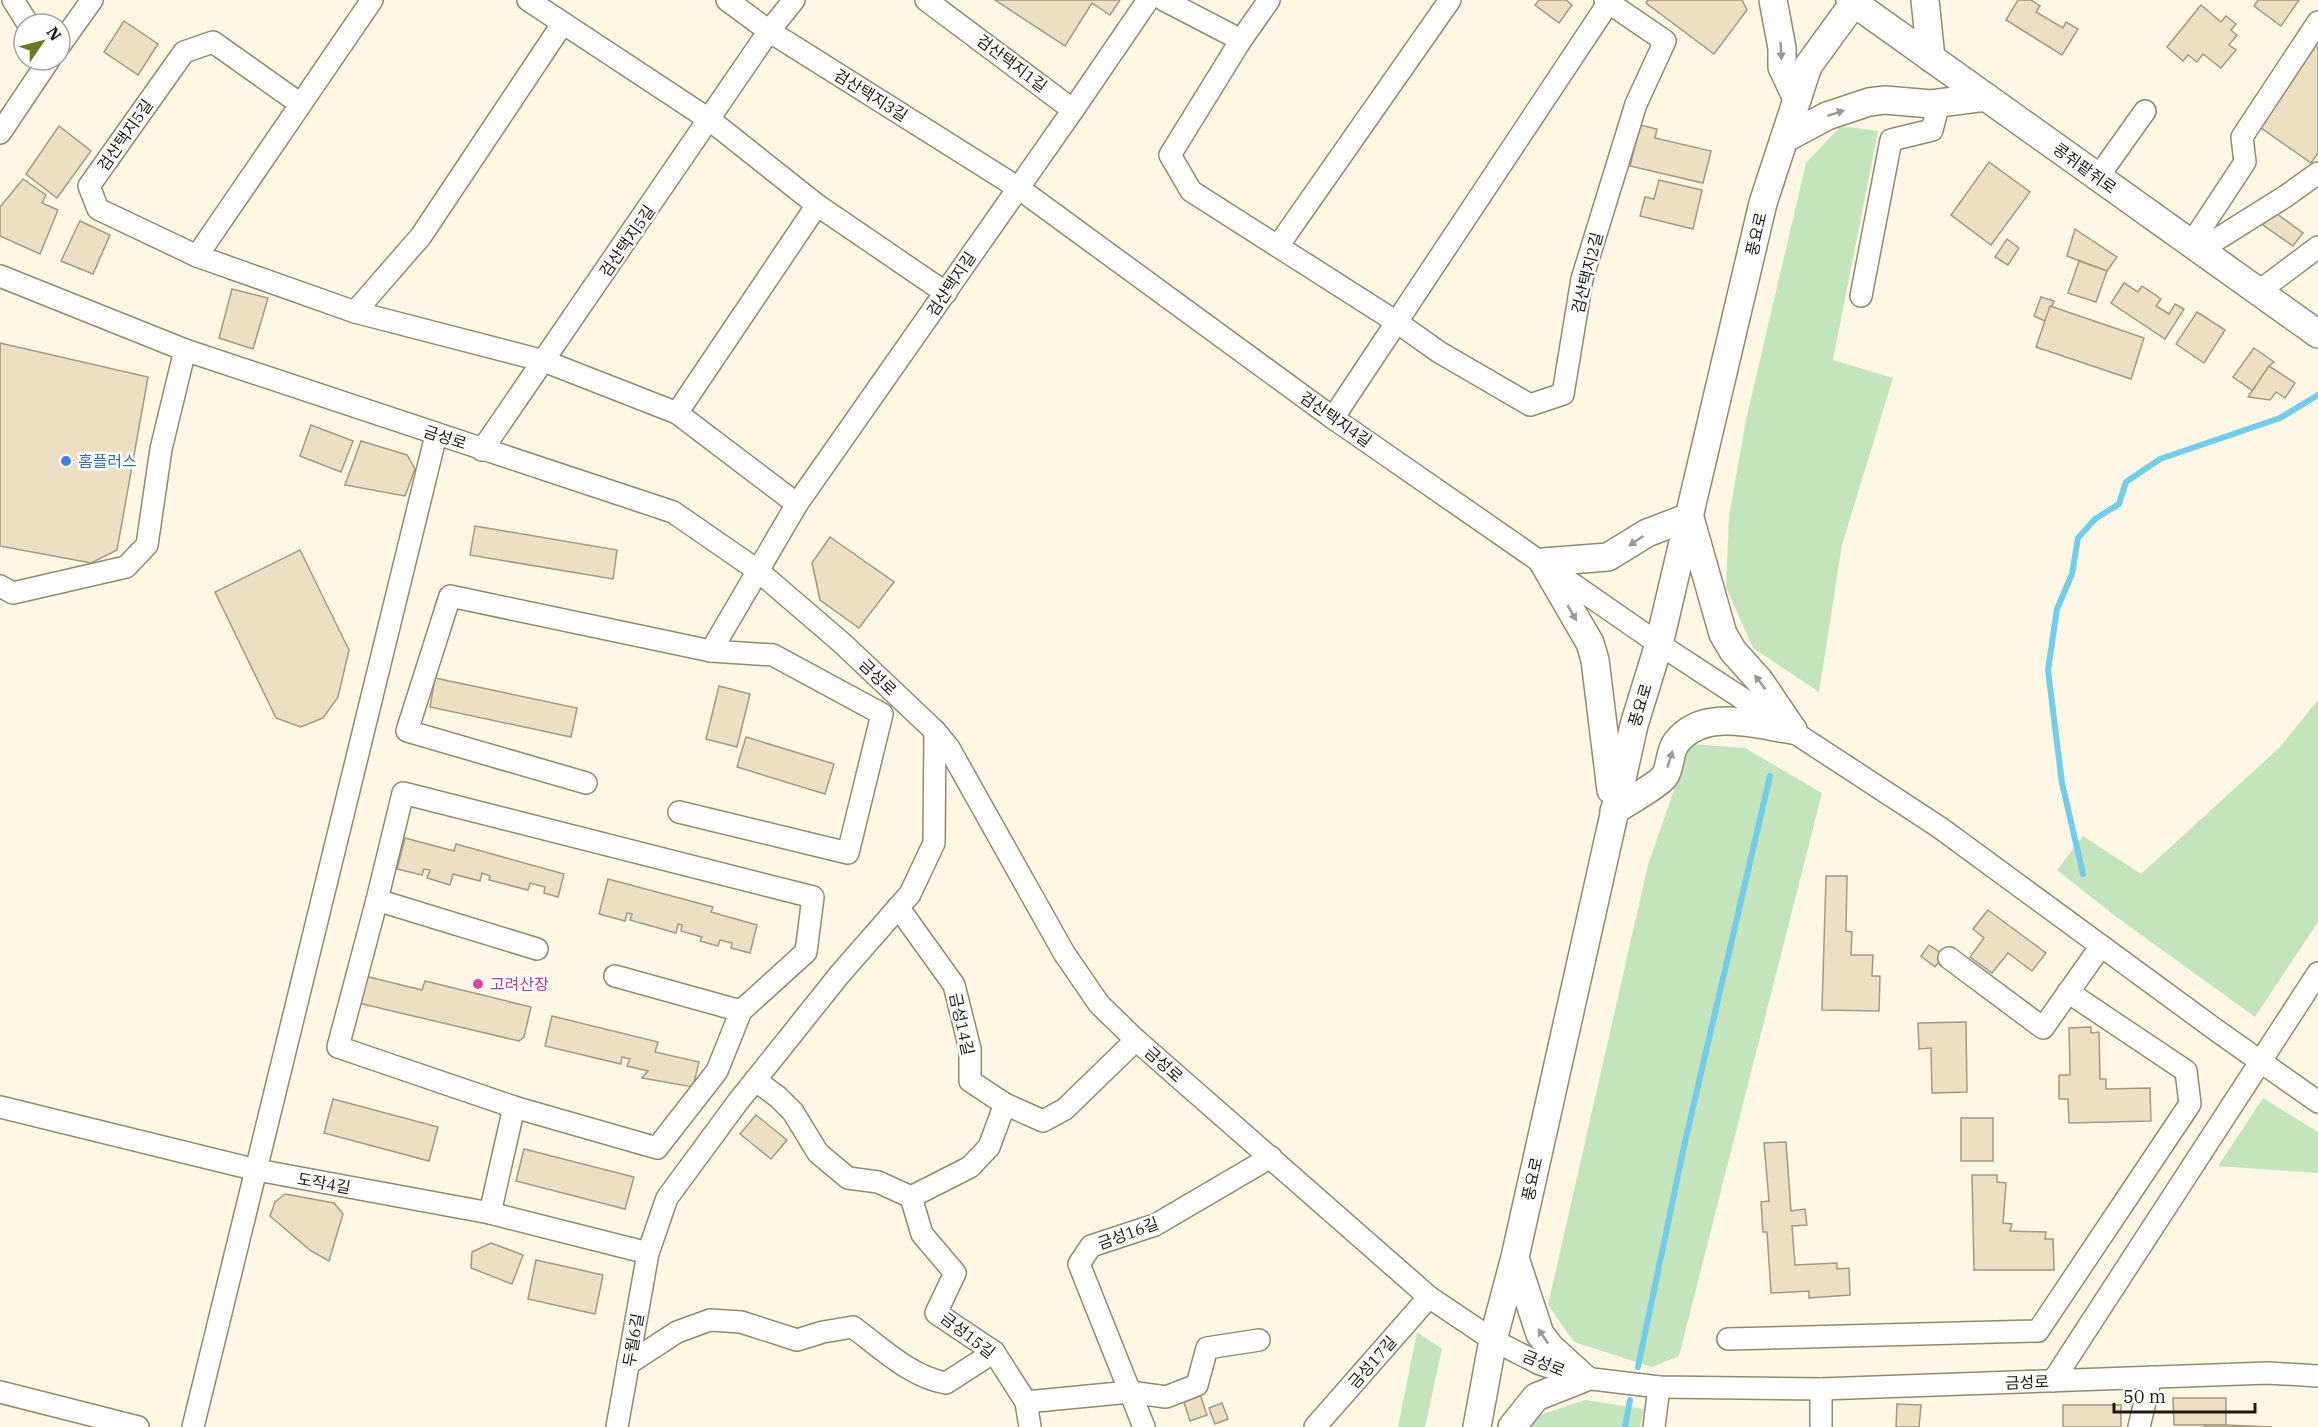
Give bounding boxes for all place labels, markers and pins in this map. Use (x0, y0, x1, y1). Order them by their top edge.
place label: 홈플러스 (78, 451, 137, 471)
marker: 홈플러스 (59, 454, 73, 468)
place label: 고려산장 (490, 974, 549, 994)
marker: 고려산장 (471, 977, 485, 991)

